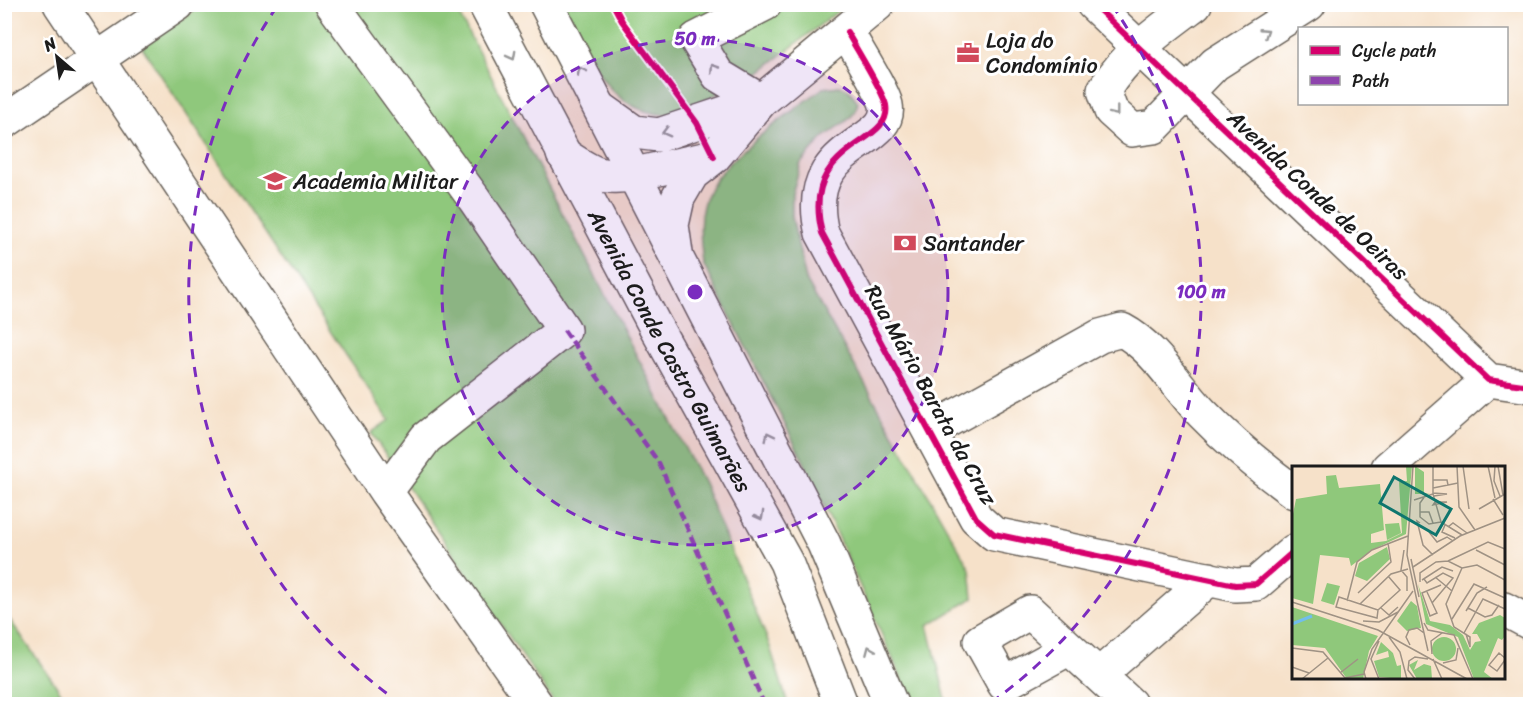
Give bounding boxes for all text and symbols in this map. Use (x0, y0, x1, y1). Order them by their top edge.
place label: Loja do Condomínio (986, 21, 1098, 85)
text: 50 m (675, 23, 716, 55)
north arrow (27, 27, 87, 87)
legend (1298, 27, 1508, 105)
text: N (37, 29, 63, 60)
one-way arrow (1259, 29, 1270, 40)
text: Cycle path (1352, 35, 1436, 67)
office icon: Loja do Condomínio (955, 40, 981, 66)
one-way arrow (505, 50, 516, 61)
one-way arrow (710, 64, 721, 75)
text: Path (1352, 65, 1389, 97)
one-way arrow (577, 66, 588, 77)
street label: Avenida Conde de Oeiras (1217, 99, 1419, 291)
one-way arrow (1107, 105, 1118, 116)
one-way arrow (661, 125, 672, 137)
place label: Academia Militar (292, 162, 459, 201)
school or university icon: Academia Militar (262, 168, 288, 194)
street label: Avenida Conde Castro Guimarães (577, 201, 764, 501)
place label: Santander (923, 224, 1026, 263)
bank icon: Santander (892, 230, 918, 256)
text: 100 m (1177, 276, 1226, 308)
street label: Rua Mário Barata da Cruz (854, 277, 1008, 513)
centre of rings (685, 282, 705, 302)
one-way arrow (765, 431, 776, 442)
inset map (1292, 466, 1505, 679)
one-way arrow (753, 510, 764, 520)
one-way arrow (865, 646, 877, 657)

